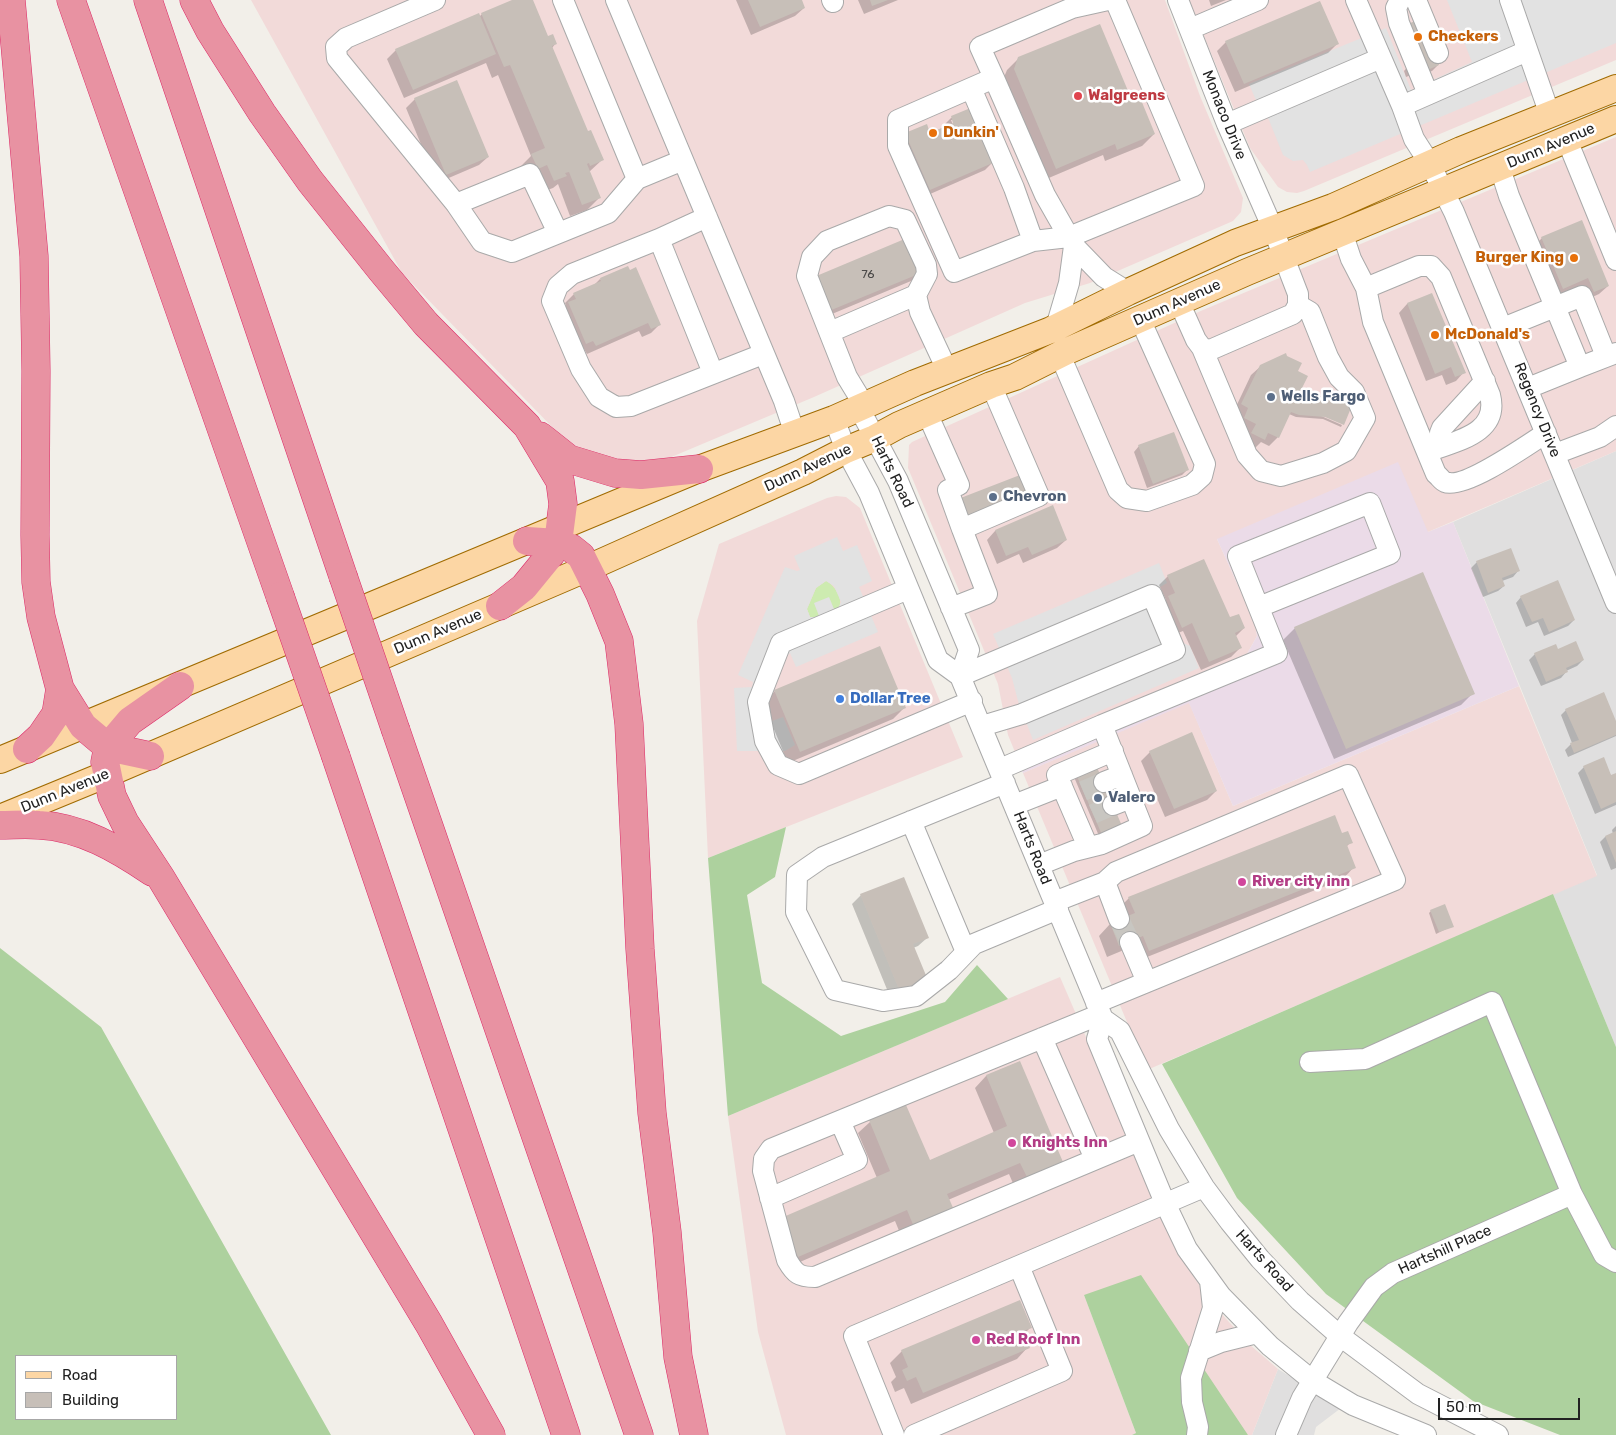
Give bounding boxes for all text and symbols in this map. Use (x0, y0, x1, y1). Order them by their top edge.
place label: Checkers (1428, 28, 1498, 46)
marker: Checkers (1412, 31, 1424, 43)
street label: Monaco Drive (1198, 68, 1250, 162)
place label: Walgreens (1088, 87, 1165, 105)
marker: Walgreens (1072, 90, 1084, 102)
street label: Dunn Avenue (1504, 119, 1598, 173)
place label: Dunkin' (943, 124, 999, 142)
marker: Dunkin' (927, 127, 939, 139)
place label: Burger King (1475, 249, 1564, 267)
marker: Burger King (1568, 252, 1580, 264)
house number: 76 (861, 268, 875, 282)
street label: Dunn Avenue (1131, 276, 1223, 330)
place label: McDonald's (1445, 326, 1530, 344)
marker: McDonald's (1429, 329, 1441, 341)
street label: Regency Drive (1510, 360, 1564, 460)
place label: Wells Fargo (1281, 388, 1365, 406)
marker: Wells Fargo (1265, 391, 1277, 403)
street label: Harts Road (867, 433, 917, 511)
street label: Dunn Avenue (762, 440, 854, 496)
place label: Chevron (1003, 488, 1066, 506)
marker: Chevron (987, 491, 999, 503)
street label: Dunn Avenue (391, 605, 485, 659)
place label: Dollar Tree (850, 690, 931, 708)
marker: Dollar Tree (834, 693, 846, 705)
street label: Dunn Avenue (18, 765, 112, 817)
place label: Valero (1108, 789, 1155, 807)
marker: Valero (1092, 792, 1104, 804)
street label: Harts Road (1009, 809, 1055, 887)
place label: River city inn (1252, 873, 1350, 891)
marker: River city inn (1236, 876, 1248, 888)
place label: Knights Inn (1022, 1134, 1108, 1152)
marker: Knights Inn (1006, 1137, 1018, 1149)
street label: Hartshill Place (1396, 1221, 1494, 1279)
street label: Harts Road (1231, 1226, 1297, 1296)
place label: Red Roof Inn (986, 1331, 1080, 1349)
marker: Red Roof Inn (970, 1334, 982, 1346)
legend (15, 1355, 178, 1420)
text: Road (62, 1366, 98, 1384)
scale bar (1441, 1388, 1584, 1420)
text: Building (62, 1391, 119, 1409)
text: 50 m (1446, 1398, 1481, 1416)

